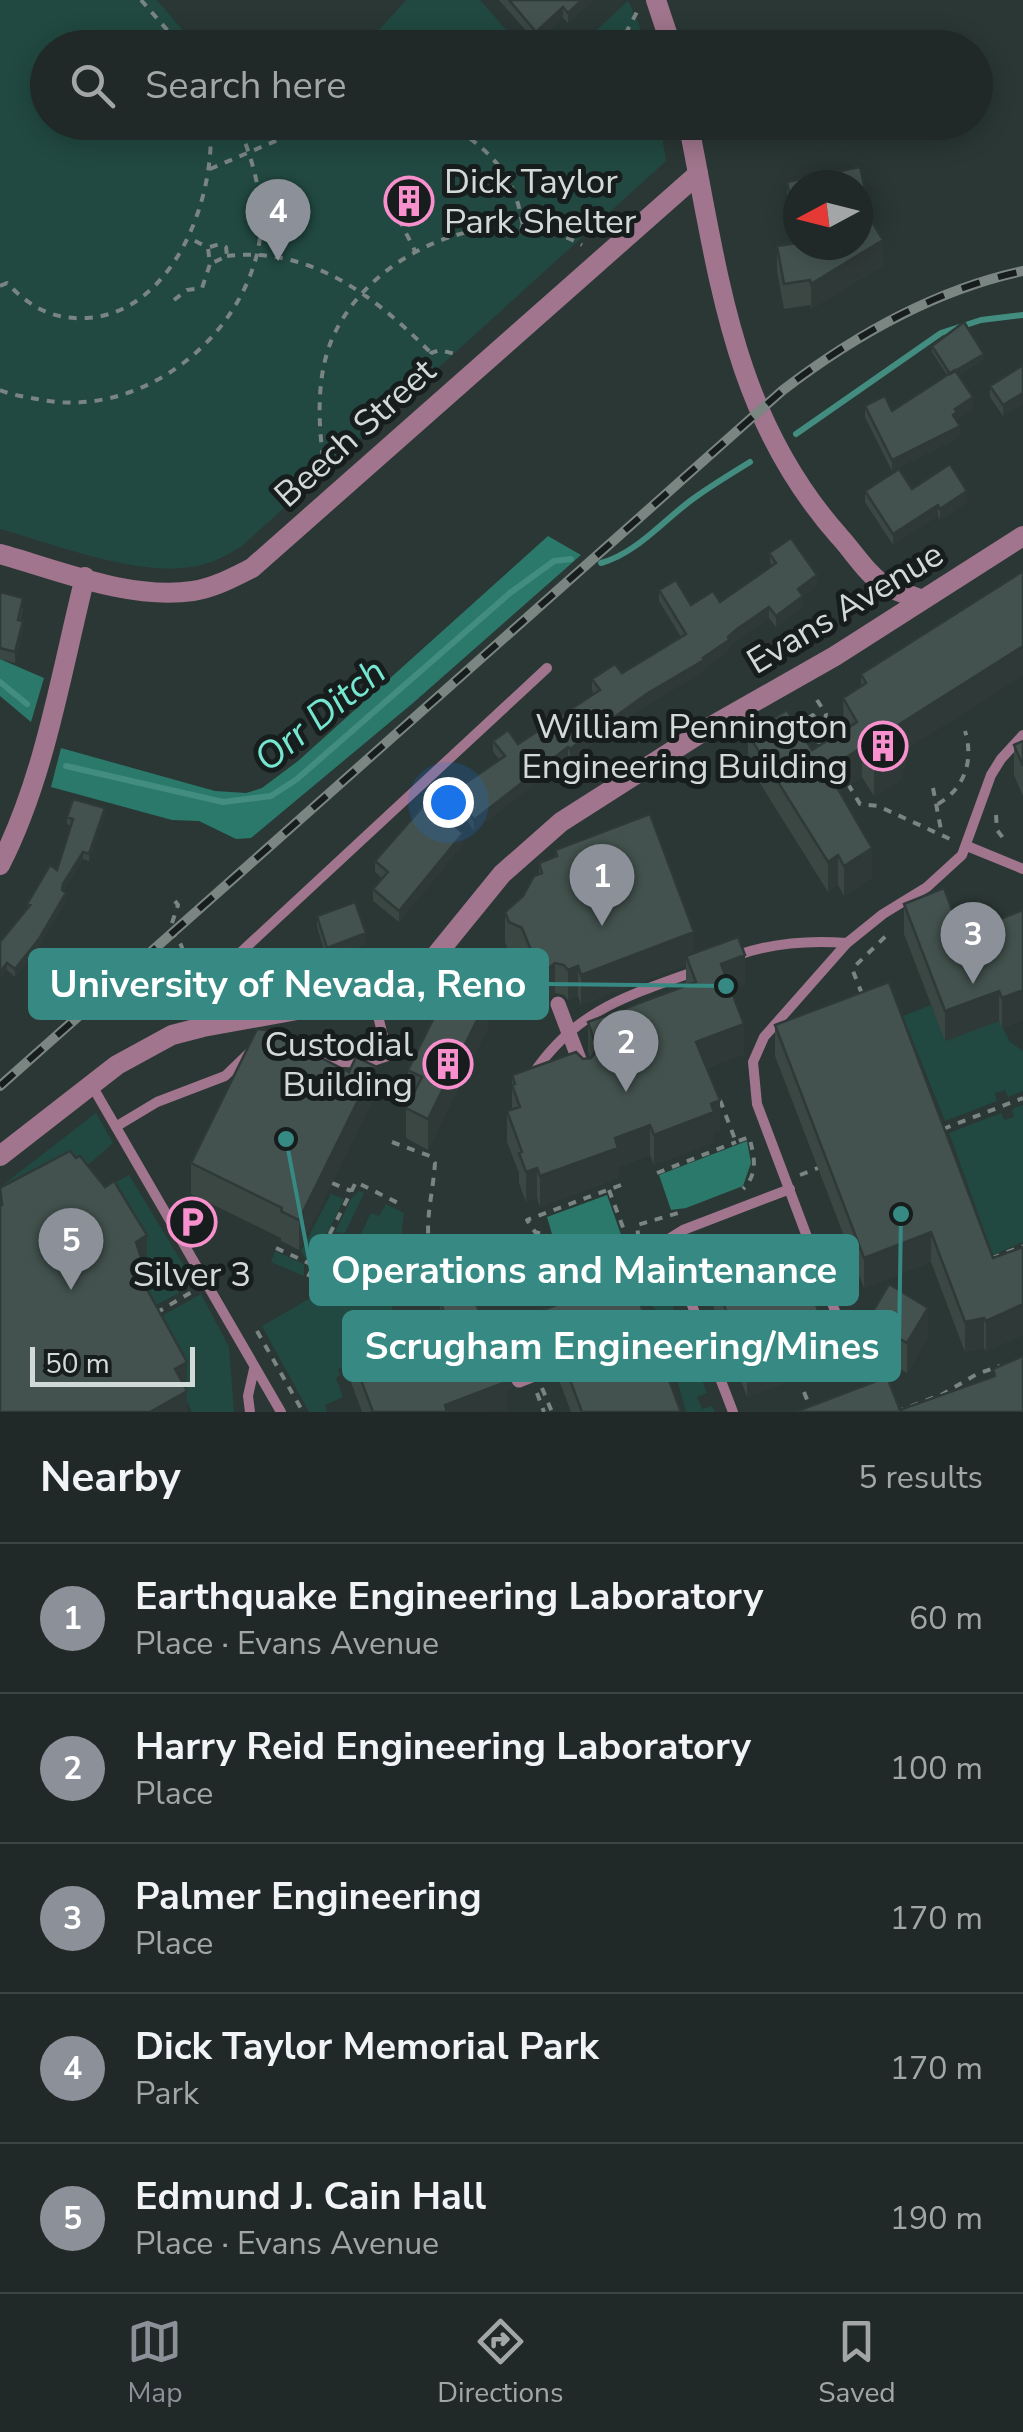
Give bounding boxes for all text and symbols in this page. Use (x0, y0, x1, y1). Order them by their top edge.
search box (30, 30, 993, 140)
icon: search (65, 58, 120, 113)
text: Search here (145, 60, 346, 111)
place label: Dick Taylor Park Shelter (444, 158, 637, 245)
north arrow (783, 170, 873, 260)
building icon: Dick Taylor Park Shelter (383, 175, 435, 227)
pin: 4 (246, 178, 310, 261)
street label: Beech Street (264, 348, 446, 518)
street label: Evans Avenue (738, 531, 952, 685)
water label: Orr Ditch (244, 646, 396, 784)
place label: William Pennington Engineering Building (521, 703, 848, 790)
building icon: William Pennington Engineering Building (857, 720, 909, 772)
your location (423, 777, 474, 828)
pin: 1 (570, 844, 634, 926)
pin: 3 (940, 902, 1006, 984)
callout: University of Nevada, Reno (30, 950, 547, 1018)
text: University of Nevada, Reno (50, 959, 526, 1010)
pin: 2 (594, 1010, 658, 1092)
place label: Custodial Building (265, 1021, 414, 1108)
building icon: Custodial Building (422, 1038, 474, 1090)
parking icon: Silver 3 (166, 1196, 218, 1248)
pin: 5 (38, 1208, 104, 1290)
callout: Operations and Maintenance (311, 1236, 857, 1304)
text: Operations and Maintenance (331, 1245, 837, 1296)
place label: Silver 3 (133, 1251, 251, 1298)
callout: Scrugham Engineering/Mines (344, 1312, 899, 1380)
text: Scrugham Engineering/Mines (364, 1321, 880, 1372)
scale bar (30, 1342, 195, 1386)
text: 50 m (45, 1345, 110, 1383)
text: Nearby (40, 1449, 181, 1506)
text: 5 results (858, 1456, 983, 1499)
text: Earthquake Engineering Laboratory (135, 1571, 763, 1622)
text: 1 (63, 1597, 82, 1640)
text: 60 m (909, 1597, 983, 1640)
text: Place · Evans Avenue (135, 1622, 439, 1665)
text: Harry Reid Engineering Laboratory (135, 1721, 751, 1772)
text: 2 (63, 1747, 82, 1790)
text: 100 m (890, 1747, 983, 1790)
text: Place (135, 1772, 213, 1815)
text: Palmer Engineering (135, 1871, 482, 1922)
text: 3 (63, 1897, 82, 1940)
text: 170 m (890, 1897, 983, 1940)
text: Place (135, 1922, 213, 1965)
text: Dick Taylor Memorial Park (135, 2021, 599, 2072)
text: 4 (63, 2047, 82, 2090)
text: 170 m (890, 2047, 983, 2090)
text: Park (135, 2072, 199, 2115)
text: Edmund J. Cain Hall (135, 2171, 486, 2222)
text: 5 (63, 2197, 82, 2240)
text: 190 m (890, 2197, 983, 2240)
text: Place · Evans Avenue (135, 2222, 439, 2265)
tab: Map (127, 2314, 182, 2412)
tab: Directions (437, 2314, 563, 2412)
tab: Saved (818, 2314, 896, 2412)

